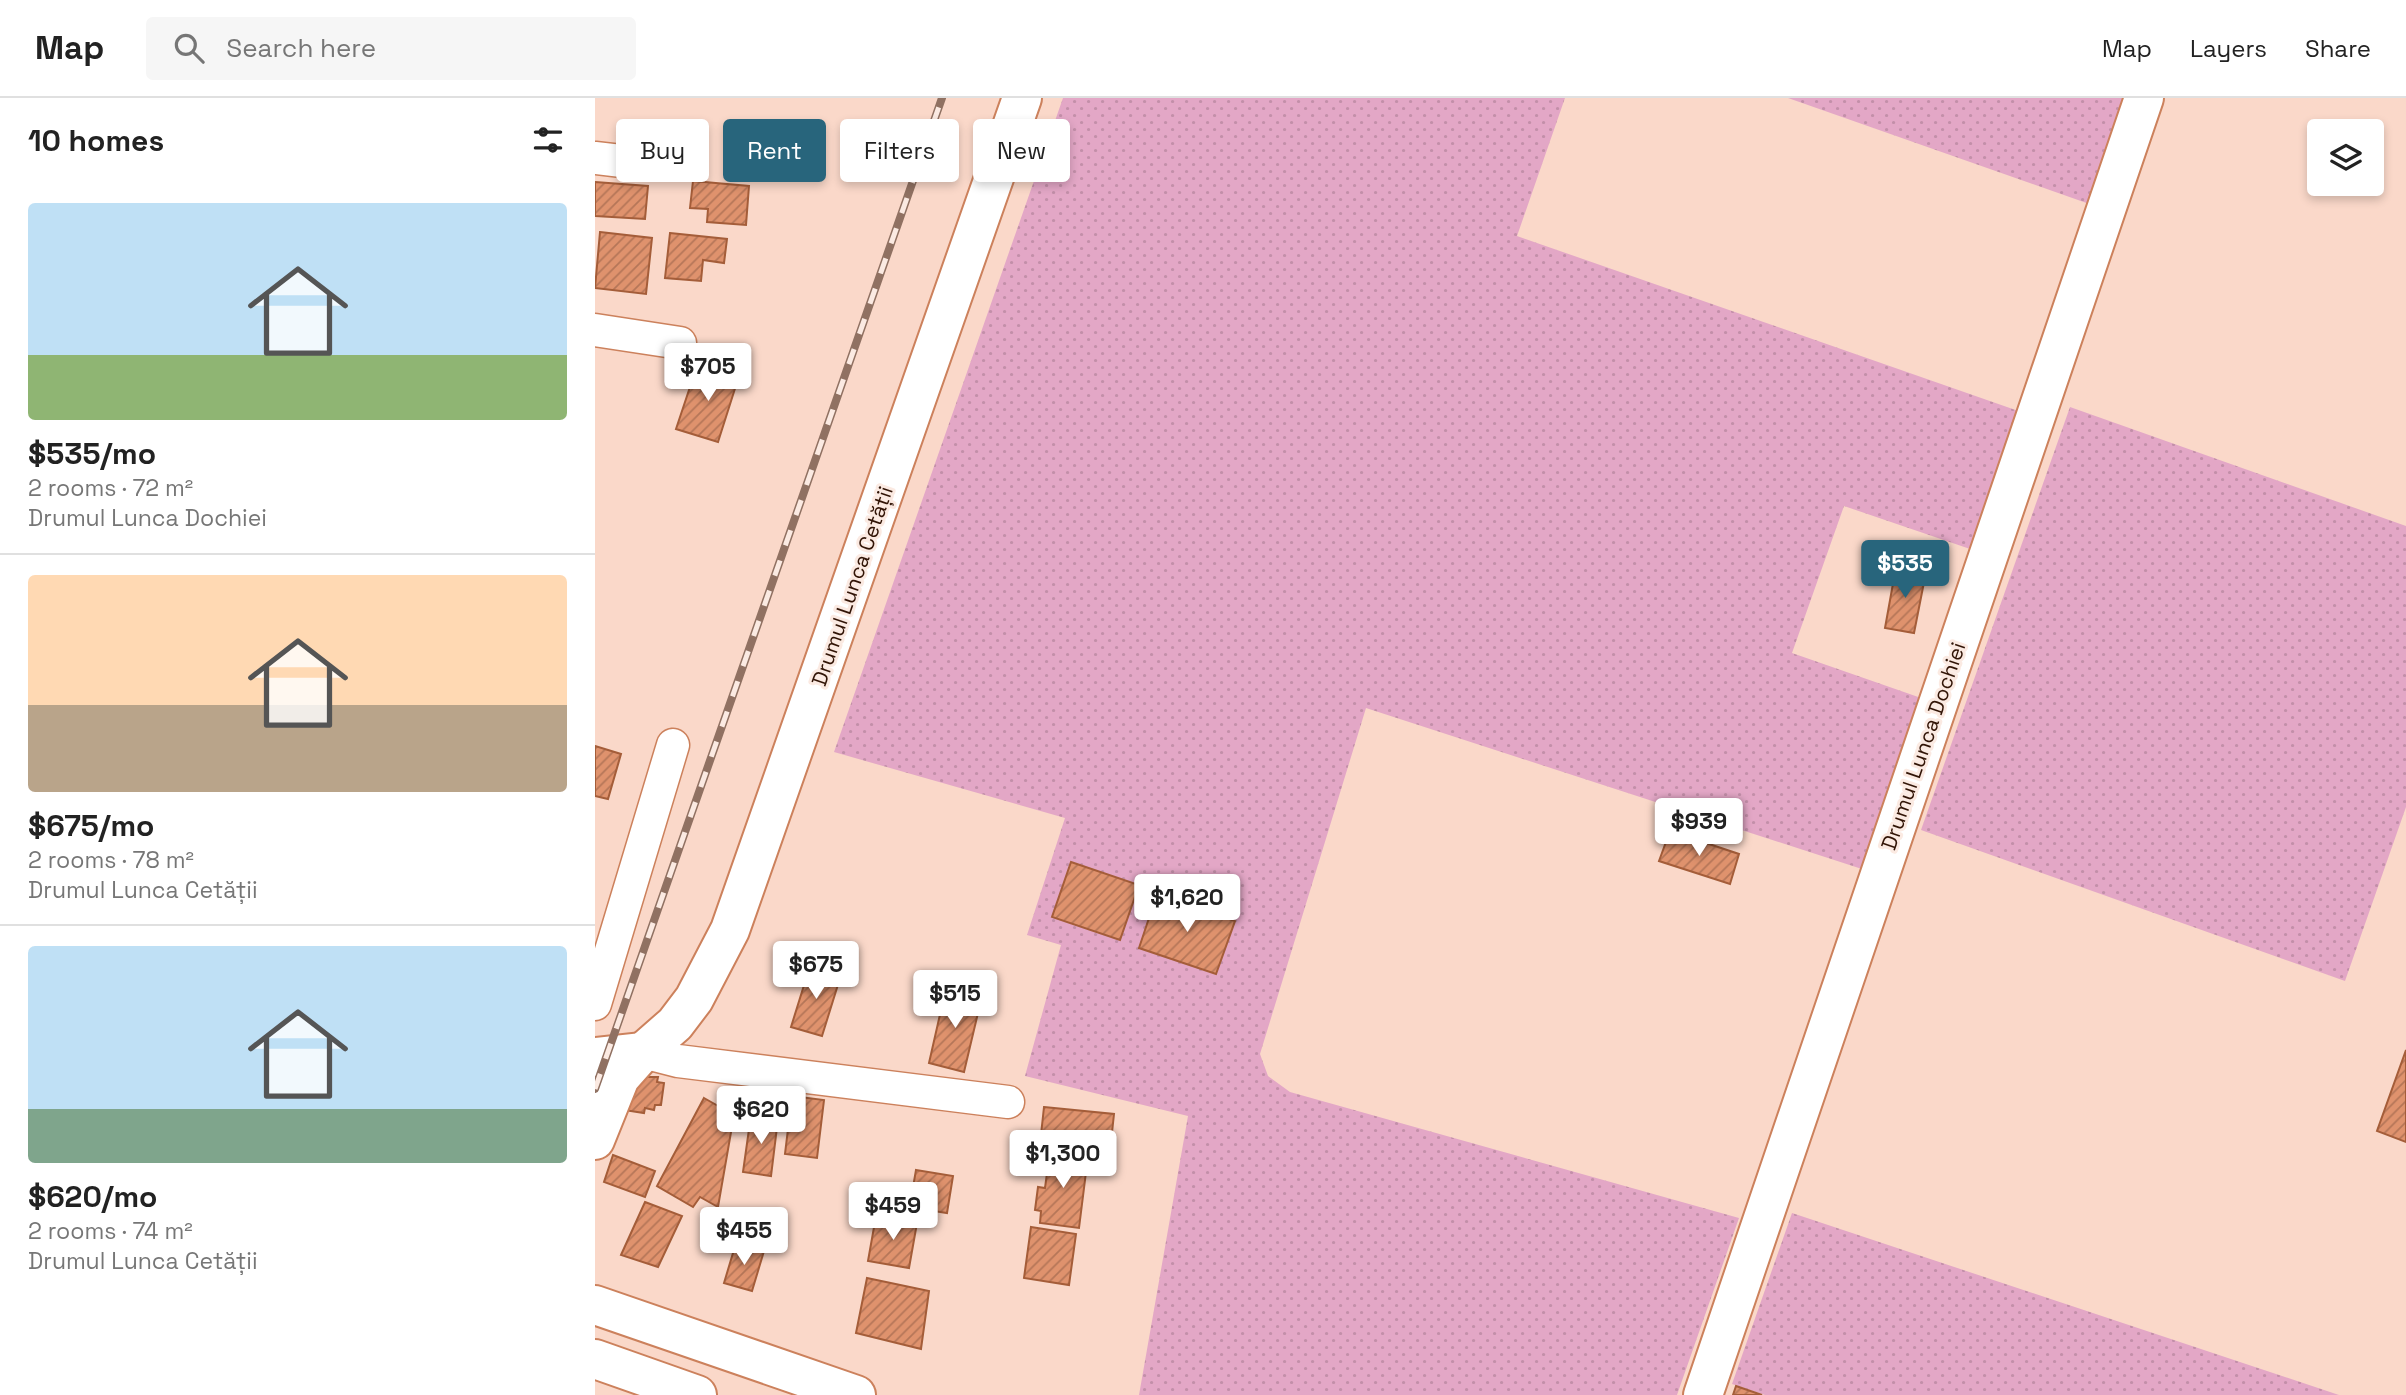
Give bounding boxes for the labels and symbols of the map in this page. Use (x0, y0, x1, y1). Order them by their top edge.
pin: $705 (667, 344, 749, 403)
street label: Drumul Lunca Cetății (805, 483, 899, 689)
pin: $535 (1864, 540, 1946, 600)
street label: Drumul Lunca Dochiei (1875, 638, 1971, 854)
pin: $939 (1658, 798, 1740, 858)
pin: $1,620 (1130, 874, 1244, 934)
pin: $675 (775, 942, 857, 1001)
pin: $515 (914, 970, 996, 1030)
pin: $620 (720, 1086, 802, 1146)
pin: $1,300 (1006, 1130, 1120, 1190)
pin: $459 (852, 1182, 934, 1242)
pin: $455 (703, 1208, 785, 1267)

